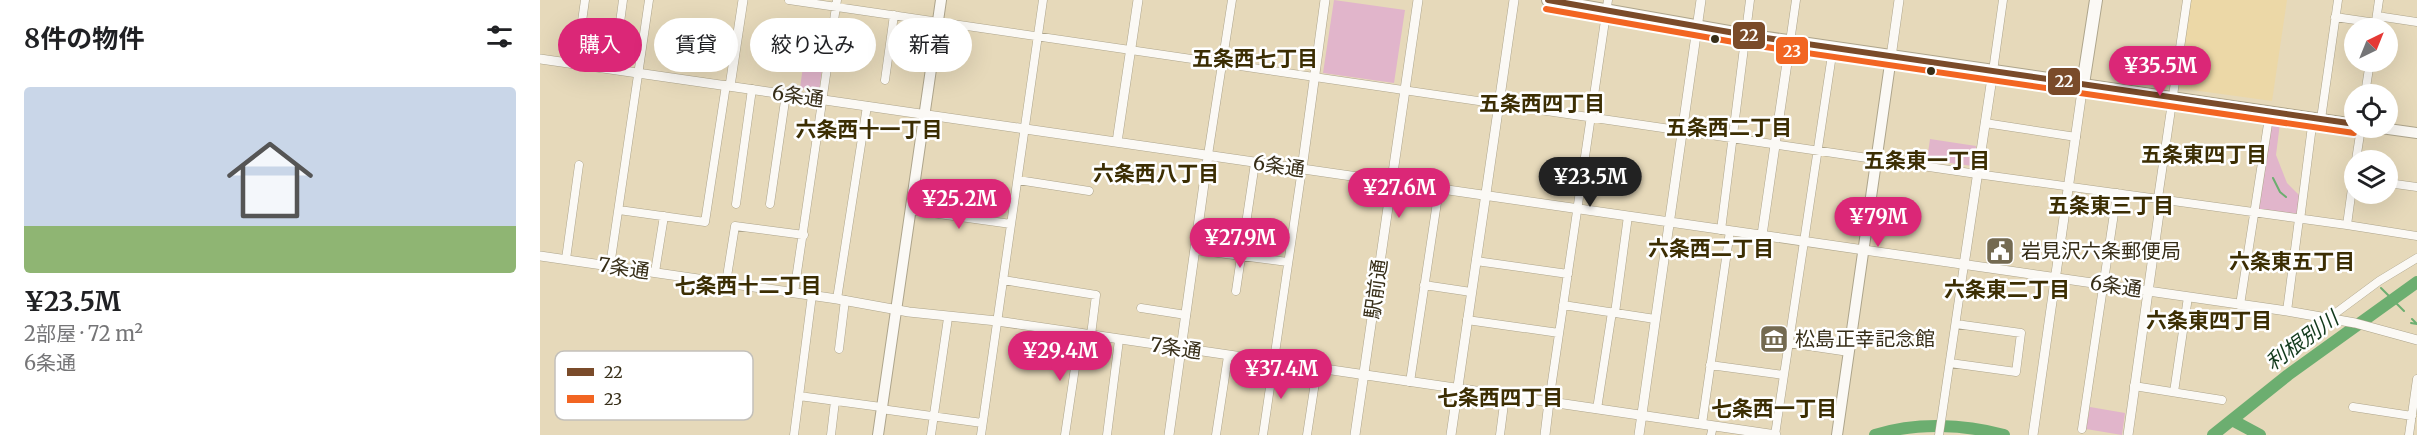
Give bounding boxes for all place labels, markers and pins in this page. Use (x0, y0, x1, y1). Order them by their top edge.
unlabelled marker (1709, 33, 1721, 45)
pin: ¥35.5M (2111, 46, 2209, 97)
unlabelled marker (1925, 65, 1937, 77)
pin: ¥23.5M (1541, 157, 1639, 208)
pin: ¥27.6M (1350, 168, 1448, 219)
pin: ¥25.2M (910, 179, 1008, 230)
pin: ¥79M (1842, 197, 1914, 248)
pin: ¥27.9M (1191, 218, 1289, 269)
public building icon: 岩見沢六条郵便局 (1984, 235, 2016, 267)
place label: 岩見沢六条郵便局 (2021, 238, 2181, 263)
museum icon: 松島正幸記念館 (1758, 323, 1790, 355)
place label: 松島正幸記念館 (1795, 326, 1935, 351)
pin: ¥29.4M (1011, 331, 1109, 382)
pin: ¥37.4M (1232, 349, 1330, 400)

